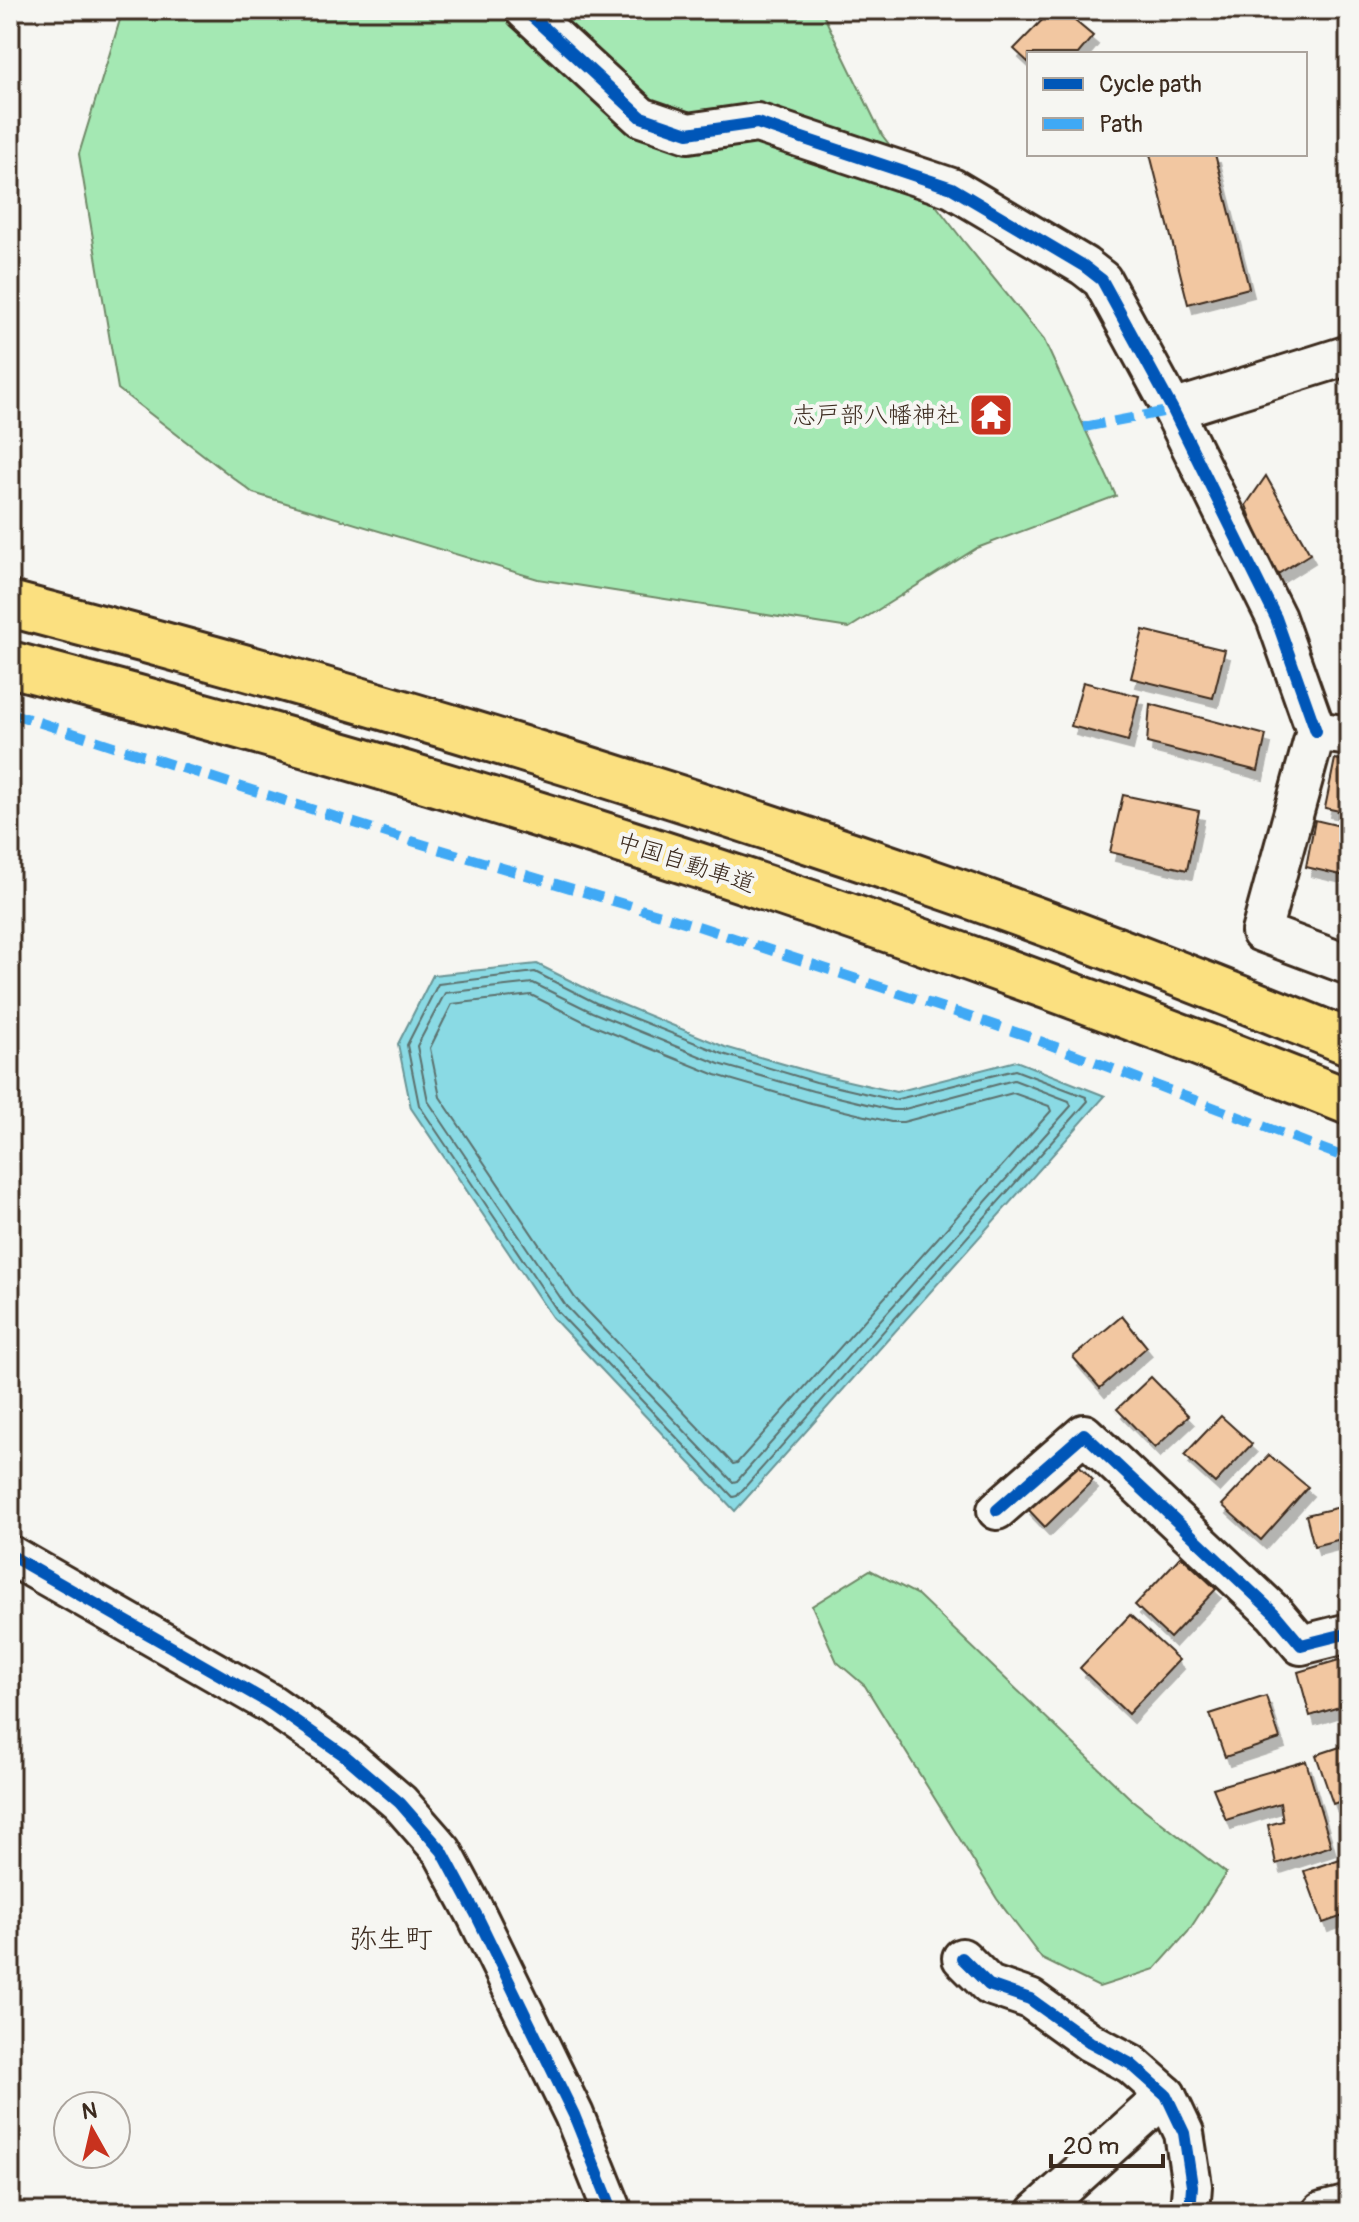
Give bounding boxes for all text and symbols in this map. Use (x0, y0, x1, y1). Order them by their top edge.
legend (1027, 52, 1307, 156)
text: Cycle path (1099, 70, 1202, 99)
text: Path (1099, 110, 1143, 139)
temple icon: 志戸部八幡神社 (967, 391, 1015, 439)
place label: 志戸部八幡神社 (792, 401, 960, 430)
street label: 中国自動車道 (613, 827, 759, 899)
district label: 弥生町 (349, 1922, 433, 1957)
north arrow (52, 2090, 132, 2170)
text: N (80, 2096, 99, 2126)
scale bar (1051, 2118, 1163, 2168)
text: 20 m (1063, 2132, 1119, 2161)

